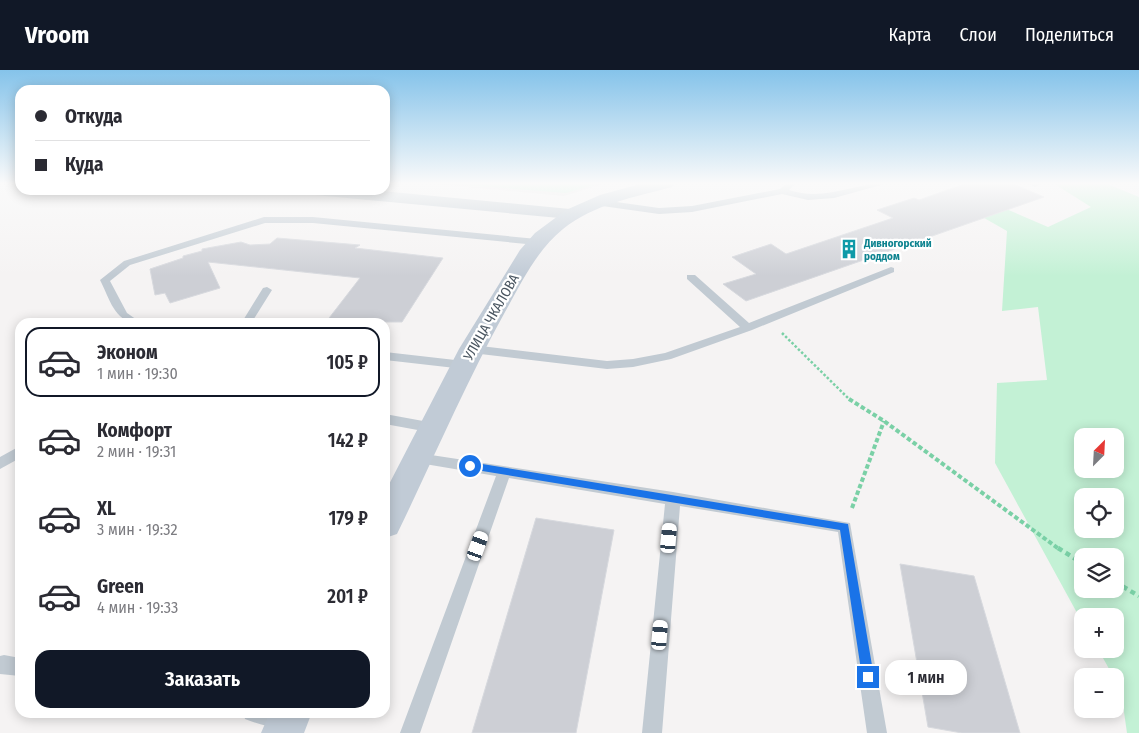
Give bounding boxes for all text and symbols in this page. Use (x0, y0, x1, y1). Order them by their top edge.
text: Vroom (25, 21, 89, 49)
text: Карта (888, 24, 931, 46)
text: Слои (959, 24, 997, 46)
text: Поделиться (1025, 24, 1114, 46)
text: Откуда (65, 105, 122, 128)
text: Куда (65, 153, 103, 176)
place label: Дивногорский роддом (863, 237, 932, 263)
building icon: Дивногорский роддом (838, 238, 860, 260)
street label: УЛИЦА ЧКАЛОВА (459, 271, 523, 364)
icon: car (37, 340, 82, 385)
text: Эконом (97, 341, 158, 364)
text: 105 ₽ (326, 351, 368, 374)
text: 1 мин · 19:30 (97, 364, 178, 383)
icon: car (37, 418, 82, 463)
text: Комфорт (97, 419, 172, 442)
north arrow (1074, 428, 1124, 478)
map controls (1074, 428, 1124, 718)
text: 142 ₽ (328, 429, 368, 452)
text: 2 мин · 19:31 (97, 442, 176, 461)
route start (459, 455, 481, 477)
button: locate (1074, 488, 1124, 538)
icon: car (37, 496, 82, 541)
text: XL (97, 497, 116, 520)
text: 179 ₽ (328, 507, 368, 530)
text: 3 мин · 19:32 (97, 520, 177, 539)
car (660, 522, 677, 554)
car (465, 529, 490, 563)
button: layers (1074, 548, 1124, 598)
icon: car (37, 574, 82, 619)
text: Green (97, 575, 144, 598)
text: 201 ₽ (327, 585, 368, 608)
text: 4 мин · 19:33 (97, 598, 178, 617)
button: + (1074, 608, 1124, 658)
car (651, 619, 668, 651)
button: Заказать (35, 650, 370, 708)
callout: 1 мин (886, 660, 968, 694)
route end (857, 666, 879, 688)
text: 1 мин (907, 668, 945, 687)
button: − (1074, 668, 1124, 718)

